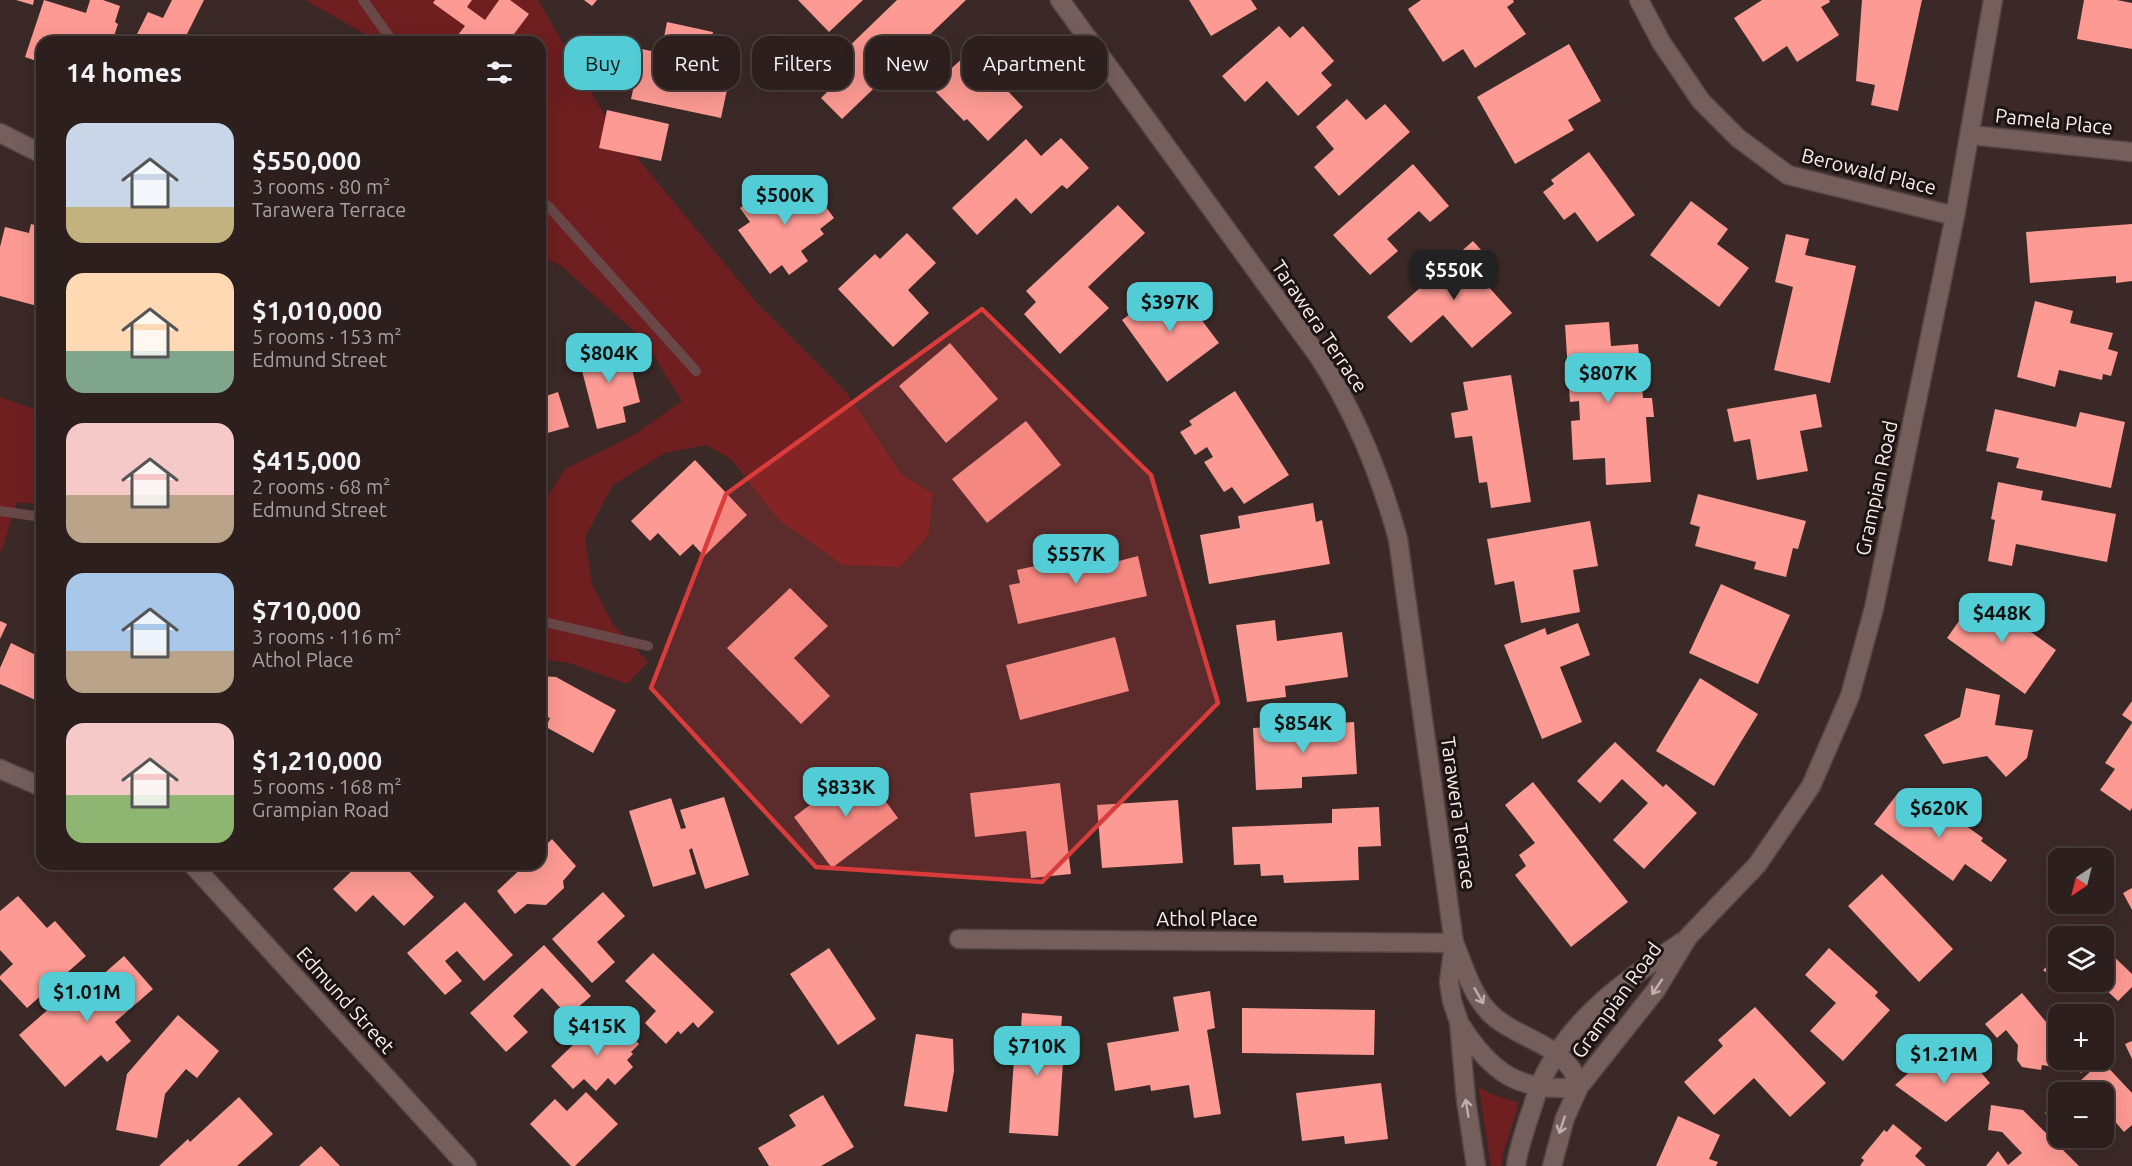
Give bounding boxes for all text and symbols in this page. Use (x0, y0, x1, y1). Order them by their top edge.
chip: Buy (564, 36, 641, 90)
chip: Rent (653, 36, 740, 90)
chip: Filters (752, 36, 853, 90)
chip: New (865, 36, 950, 90)
chip: Apartment (962, 36, 1107, 90)
icon: filters (483, 56, 516, 89)
text: 14 homes (66, 58, 182, 87)
street label: Pamela Place (1994, 103, 2114, 139)
street label: Berowald Place (1799, 143, 1939, 199)
text: $550,000 (252, 146, 361, 175)
icon: home (114, 147, 186, 219)
text: 3 rooms · 80 m² (252, 175, 390, 198)
pin: $500K (743, 175, 827, 226)
text: $500K (756, 183, 814, 206)
text: Tarawera Terrace (252, 198, 406, 221)
pin: $550K (1412, 250, 1496, 301)
street label: Tarawera Terrace (1267, 256, 1373, 396)
text: $550K (1425, 258, 1483, 281)
pin: $397K (1128, 282, 1212, 333)
text: $397K (1141, 290, 1199, 313)
text: $1,010,000 (252, 296, 382, 325)
icon: home (114, 297, 186, 369)
text: 5 rooms · 153 m² (252, 325, 402, 348)
pin: $804K (567, 333, 651, 384)
text: $804K (580, 341, 638, 364)
text: Edmund Street (252, 348, 387, 371)
pin: $807K (1566, 353, 1650, 404)
text: $807K (1579, 361, 1637, 384)
street label: Grampian Road (1850, 418, 1902, 558)
text: $415,000 (252, 446, 361, 475)
icon: home (114, 447, 186, 519)
text: 2 rooms · 68 m² (252, 475, 390, 498)
text: Edmund Street (252, 498, 387, 521)
pin: $557K (1034, 534, 1118, 585)
text: $557K (1047, 542, 1105, 565)
pin: $448K (1960, 593, 2044, 644)
text: $710,000 (252, 596, 361, 625)
icon: home (114, 597, 186, 669)
text: $448K (1973, 601, 2031, 624)
text: 3 rooms · 116 m² (252, 625, 402, 648)
text: Athol Place (252, 648, 354, 671)
pin: $854K (1261, 703, 1345, 754)
text: $854K (1274, 711, 1332, 734)
street label: Tarawera Terrace (1437, 735, 1481, 891)
text: $1,210,000 (252, 746, 382, 775)
icon: home (114, 747, 186, 819)
pin: $833K (804, 767, 888, 818)
text: 5 rooms · 168 m² (252, 775, 402, 798)
text: $833K (817, 775, 875, 798)
pin: $620K (1897, 788, 1981, 839)
text: $620K (1910, 796, 1968, 819)
text: Grampian Road (252, 798, 389, 821)
north arrow (2048, 848, 2114, 914)
map controls (2048, 848, 2114, 1148)
street label: Athol Place (1156, 907, 1258, 930)
button: layers (2048, 926, 2114, 992)
street label: Grampian Road (1566, 938, 1666, 1062)
street label: Edmund Street (292, 942, 400, 1058)
pin: $1.01M (38, 972, 136, 1023)
one-way arrow (1651, 978, 1663, 995)
text: $1.01M (53, 980, 121, 1003)
one-way arrow (1473, 987, 1485, 1004)
button: + (2048, 1004, 2114, 1070)
pin: $415K (555, 1006, 639, 1057)
text: $415K (568, 1014, 626, 1037)
pin: $710K (995, 1026, 1079, 1077)
text: $710K (1008, 1034, 1066, 1057)
pin: $1.21M (1895, 1034, 1993, 1085)
text: $1.21M (1910, 1042, 1978, 1065)
button: − (2048, 1082, 2114, 1148)
one-way arrow (1462, 1099, 1473, 1119)
one-way arrow (1556, 1115, 1567, 1134)

